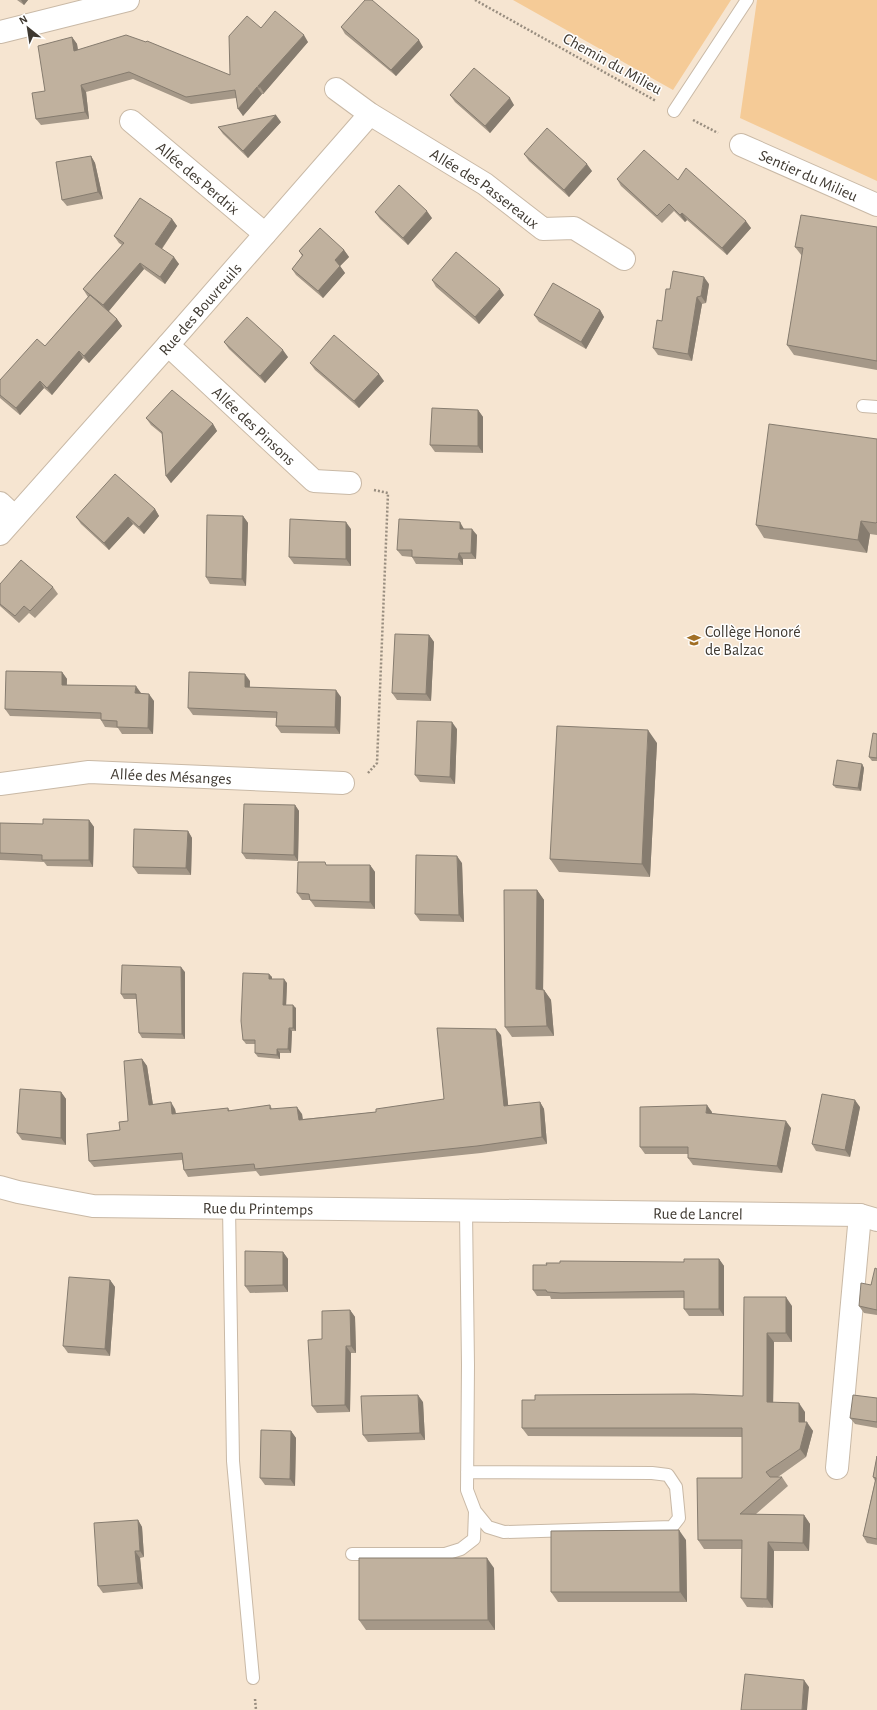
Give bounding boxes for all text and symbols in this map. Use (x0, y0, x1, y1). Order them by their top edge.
north arrow (8, 8, 48, 48)
text: N (17, 13, 29, 26)
street label: Chemin du Milieu (560, 30, 665, 98)
street label: Allée des Perdrix (153, 139, 242, 218)
street label: Allée des Passereaux (427, 146, 542, 232)
street label: Sentier du Milieu (757, 147, 860, 205)
street label: Rue des Bouvreuils (156, 260, 245, 359)
street label: Allée des Pinsons (209, 384, 298, 469)
place label: Collège Honoré de Balzac (705, 624, 801, 658)
school or university icon: Collège Honoré de Balzac (686, 632, 702, 648)
street label: Allée des Mésanges (110, 766, 232, 787)
street label: Rue du Printemps (203, 1200, 313, 1218)
street label: Rue de Lancrel (653, 1206, 743, 1223)

